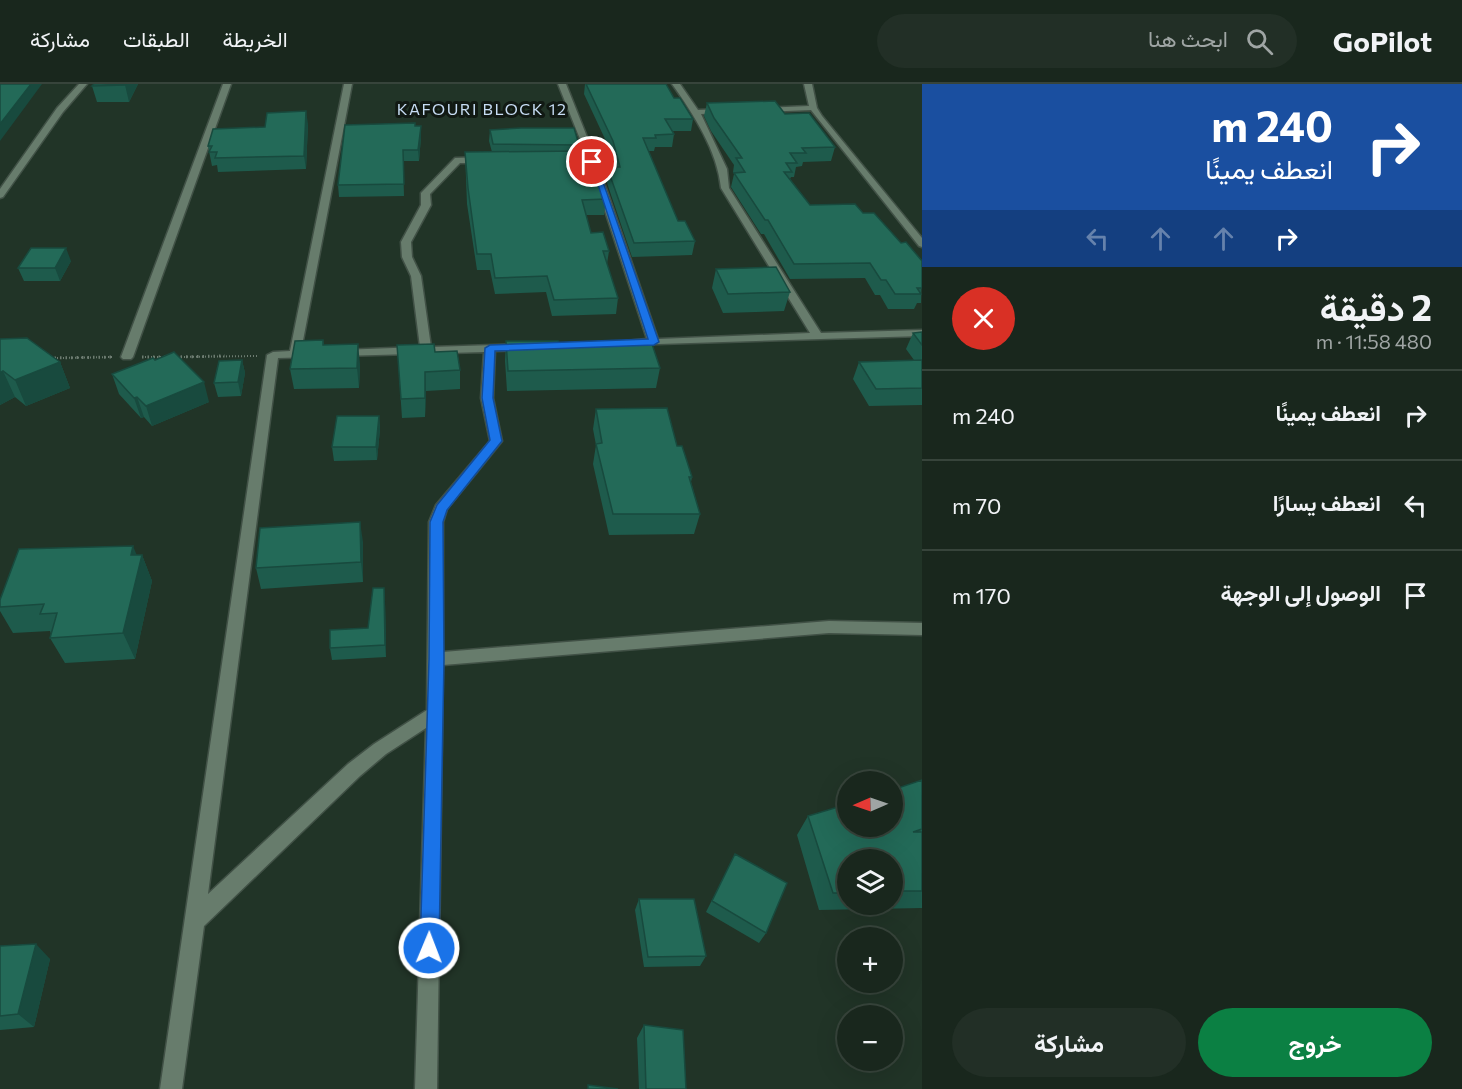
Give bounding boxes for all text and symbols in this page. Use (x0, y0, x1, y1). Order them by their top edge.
search box (877, 14, 1297, 68)
text: GoPilot (1333, 24, 1432, 58)
text: ابحث هنا (1148, 25, 1228, 52)
icon: search (1243, 25, 1276, 58)
text: مشاركة (30, 26, 90, 51)
text: الطبقات (123, 26, 190, 51)
text: الخريطة (223, 26, 288, 51)
district label: KAFOURI BLOCK 12 (397, 99, 567, 118)
text: 240 m (1211, 99, 1333, 151)
icon: right (1354, 108, 1432, 186)
pin (566, 136, 617, 187)
icon: arrive (575, 145, 608, 178)
text: انعطف يمينًا (1205, 152, 1333, 185)
icon: left (1081, 222, 1114, 255)
icon: ahead (1144, 222, 1177, 255)
icon: ahead (1207, 222, 1240, 255)
icon: right (1270, 222, 1303, 255)
text: 2 دقيقة (1320, 284, 1432, 328)
button: close (952, 287, 1015, 350)
text: 480 m · 11:58 (1316, 329, 1432, 353)
text: انعطف يمينًا (1275, 399, 1381, 426)
icon: right (1399, 399, 1432, 432)
text: 240 m (952, 402, 1015, 429)
text: انعطف يسارًا (1273, 489, 1381, 516)
icon: left (1399, 489, 1432, 522)
text: 70 m (952, 492, 1001, 519)
text: الوصول إلى الوجهة (1221, 579, 1381, 606)
icon: arrive (1399, 579, 1432, 612)
text: 170 m (952, 582, 1011, 609)
north arrow (837, 771, 903, 837)
map controls (837, 771, 903, 1071)
button: layers (837, 849, 903, 915)
position arrow (397, 916, 461, 980)
button: + (837, 927, 903, 993)
button: − (837, 1005, 903, 1071)
button: مشاركة (952, 1008, 1186, 1077)
button: خروج (1198, 1008, 1432, 1077)

